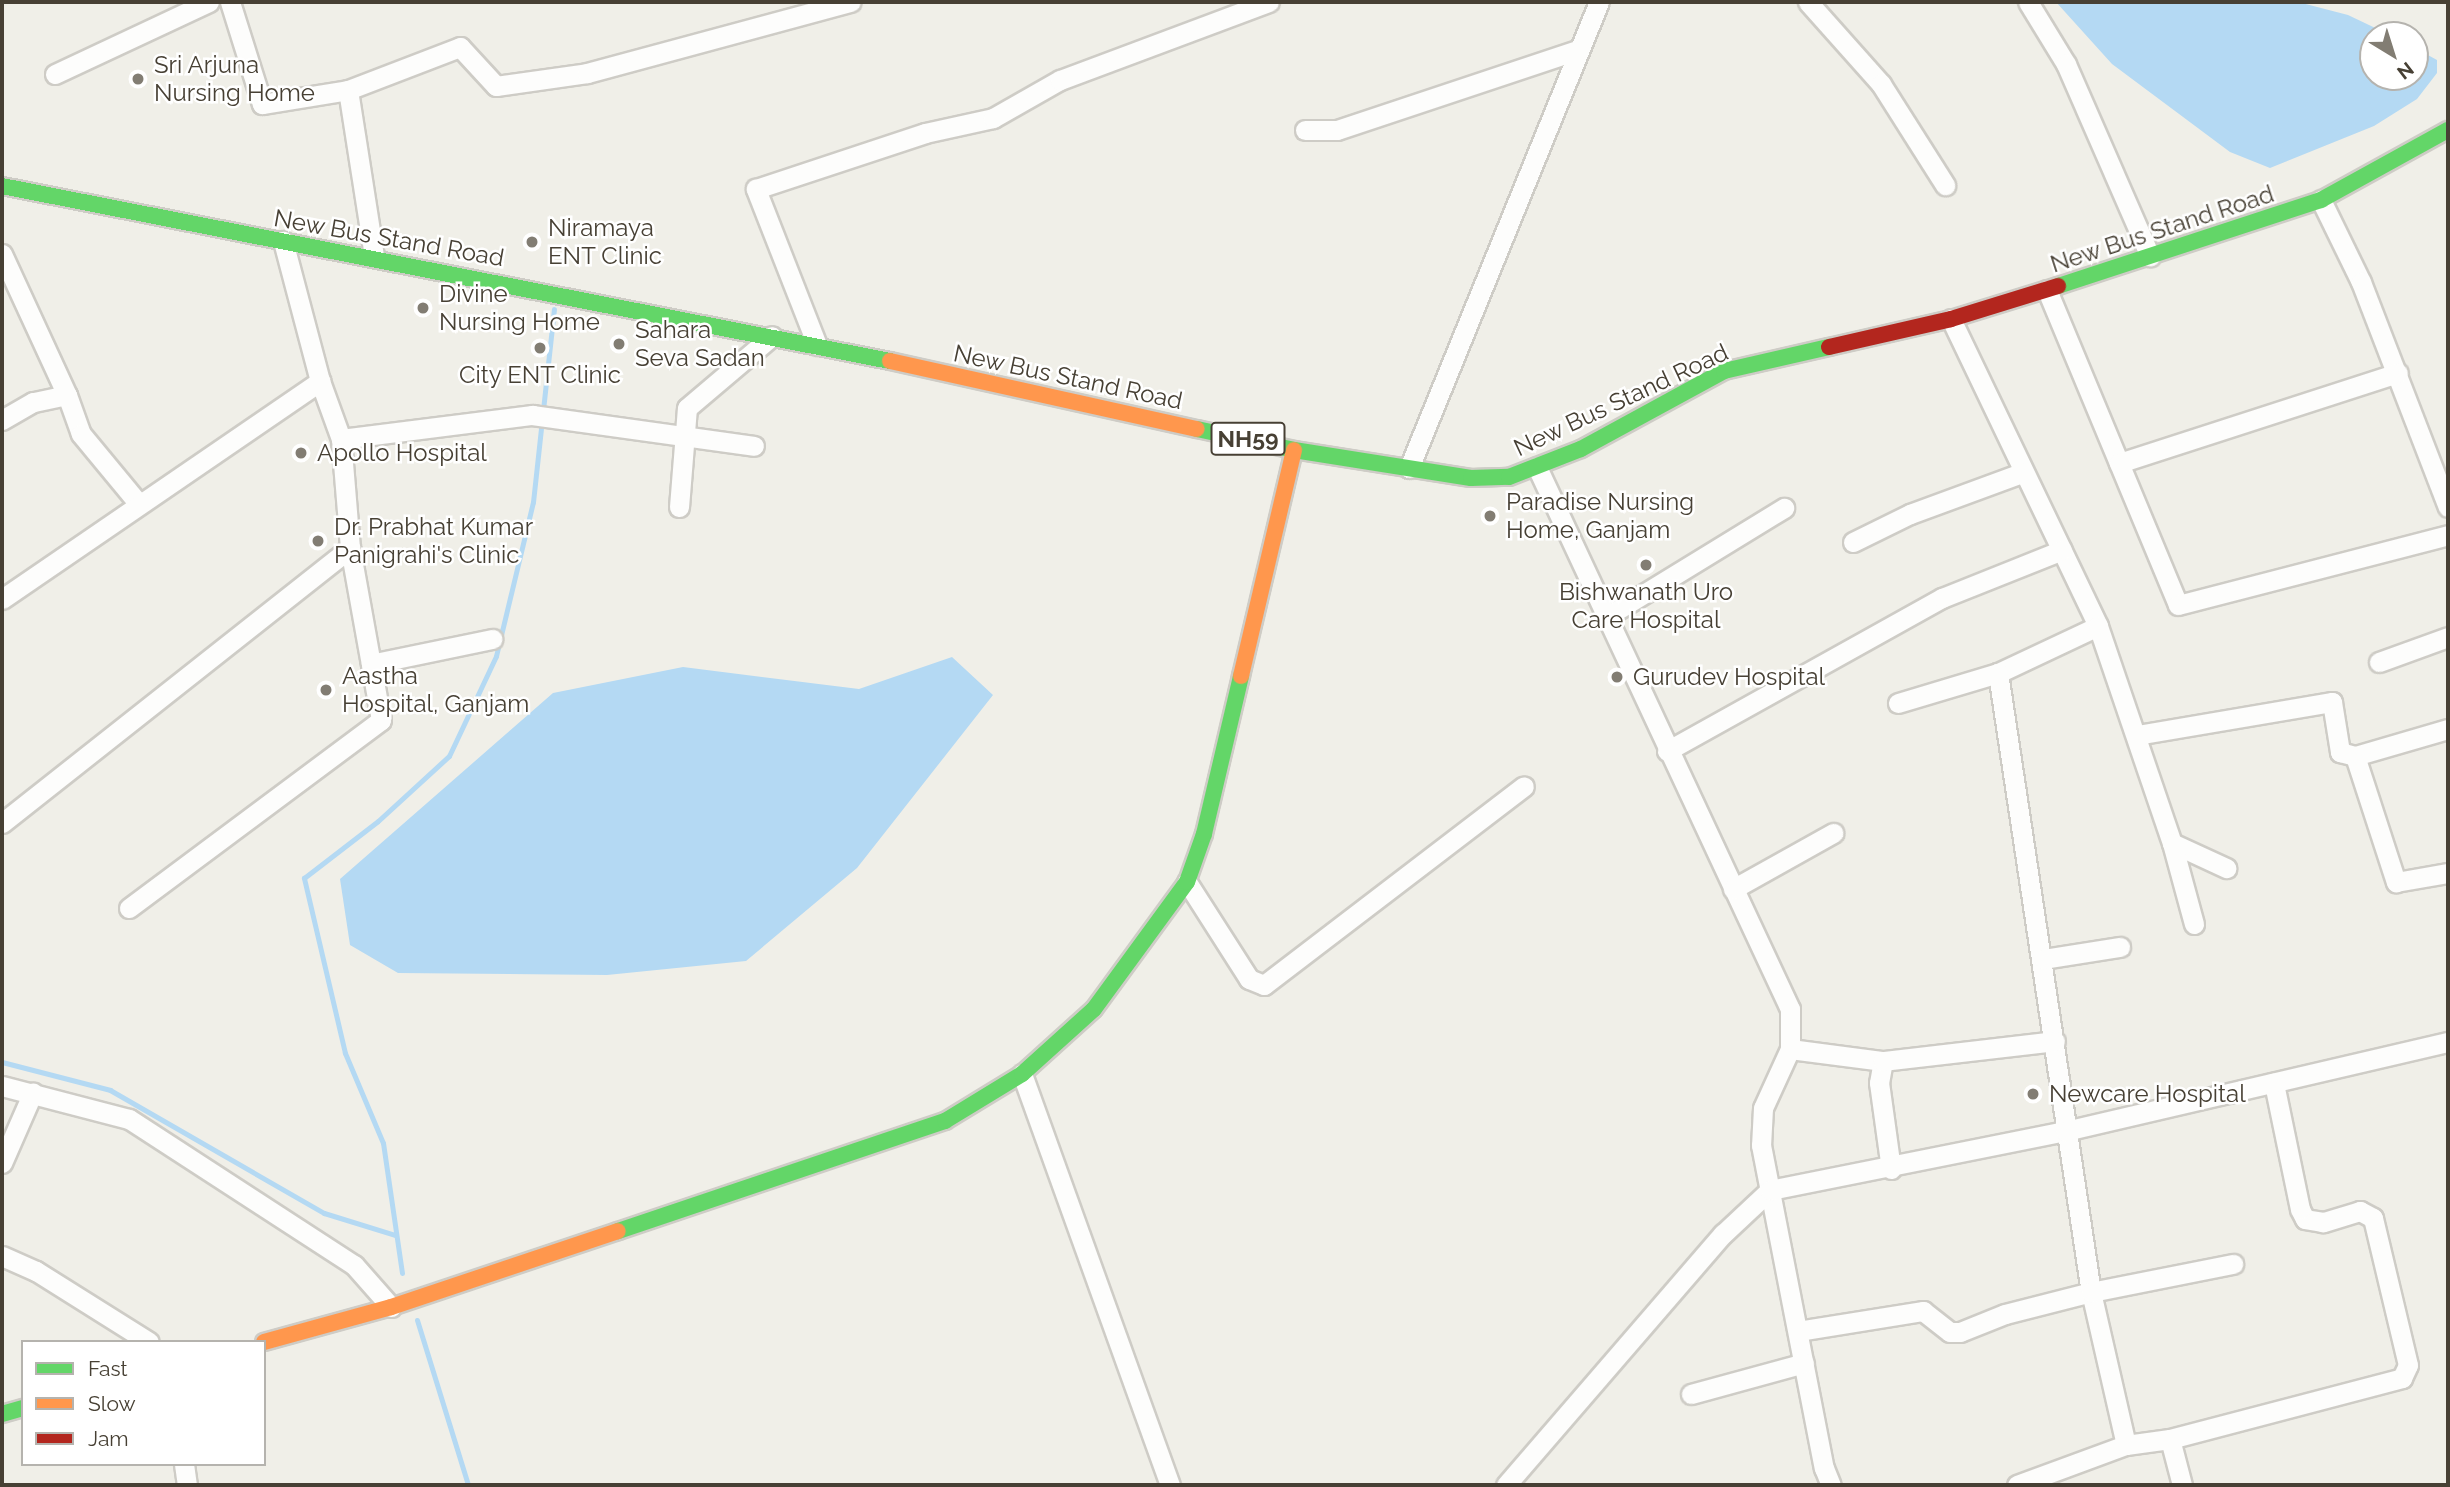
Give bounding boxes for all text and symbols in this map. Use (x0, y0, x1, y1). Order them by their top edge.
north arrow (2359, 21, 2429, 91)
place label: Sri Arjuna Nursing Home (154, 51, 315, 107)
text: N (2393, 58, 2418, 84)
marker: Sri Arjuna Nursing Home (128, 69, 148, 89)
street label: New Bus Stand Road (2046, 179, 2278, 279)
street label: New Bus Stand Road (271, 204, 507, 272)
place label: Niramaya ENT Clinic (548, 214, 663, 270)
marker: Niramaya ENT Clinic (522, 232, 542, 252)
place label: Divine Nursing Home (439, 280, 600, 336)
marker: Divine Nursing Home (413, 298, 433, 318)
place label: Sahara Seva Sadan (635, 316, 765, 372)
marker: Sahara Seva Sadan (609, 334, 629, 354)
marker: City ENT Clinic (530, 338, 550, 358)
street label: New Bus Stand Road (1509, 338, 1733, 462)
street label: New Bus Stand Road (951, 339, 1185, 415)
place label: City ENT Clinic (458, 361, 622, 389)
road number: NH59 (1210, 420, 1286, 458)
place label: Apollo Hospital (317, 439, 487, 467)
marker: Apollo Hospital (291, 443, 311, 463)
place label: Paradise Nursing Home, Ganjam (1506, 488, 1694, 544)
marker: Paradise Nursing Home, Ganjam (1480, 506, 1500, 526)
place label: Dr. Prabhat Kumar Panigrahi's Clinic (334, 513, 533, 569)
marker: Dr. Prabhat Kumar Panigrahi's Clinic (308, 531, 328, 551)
marker: Bishwanath Uro Care Hospital (1636, 555, 1656, 575)
place label: Bishwanath Uro Care Hospital (1559, 578, 1733, 634)
place label: Aastha Hospital, Ganjam (342, 662, 529, 718)
place label: Gurudev Hospital (1633, 663, 1826, 691)
marker: Gurudev Hospital (1607, 667, 1627, 687)
marker: Aastha Hospital, Ganjam (316, 680, 336, 700)
place label: Newcare Hospital (2049, 1080, 2246, 1108)
marker: Newcare Hospital (2023, 1084, 2043, 1104)
legend (21, 1340, 266, 1466)
text: Fast (88, 1356, 128, 1381)
text: Slow (88, 1391, 136, 1416)
text: Jam (88, 1426, 129, 1451)

